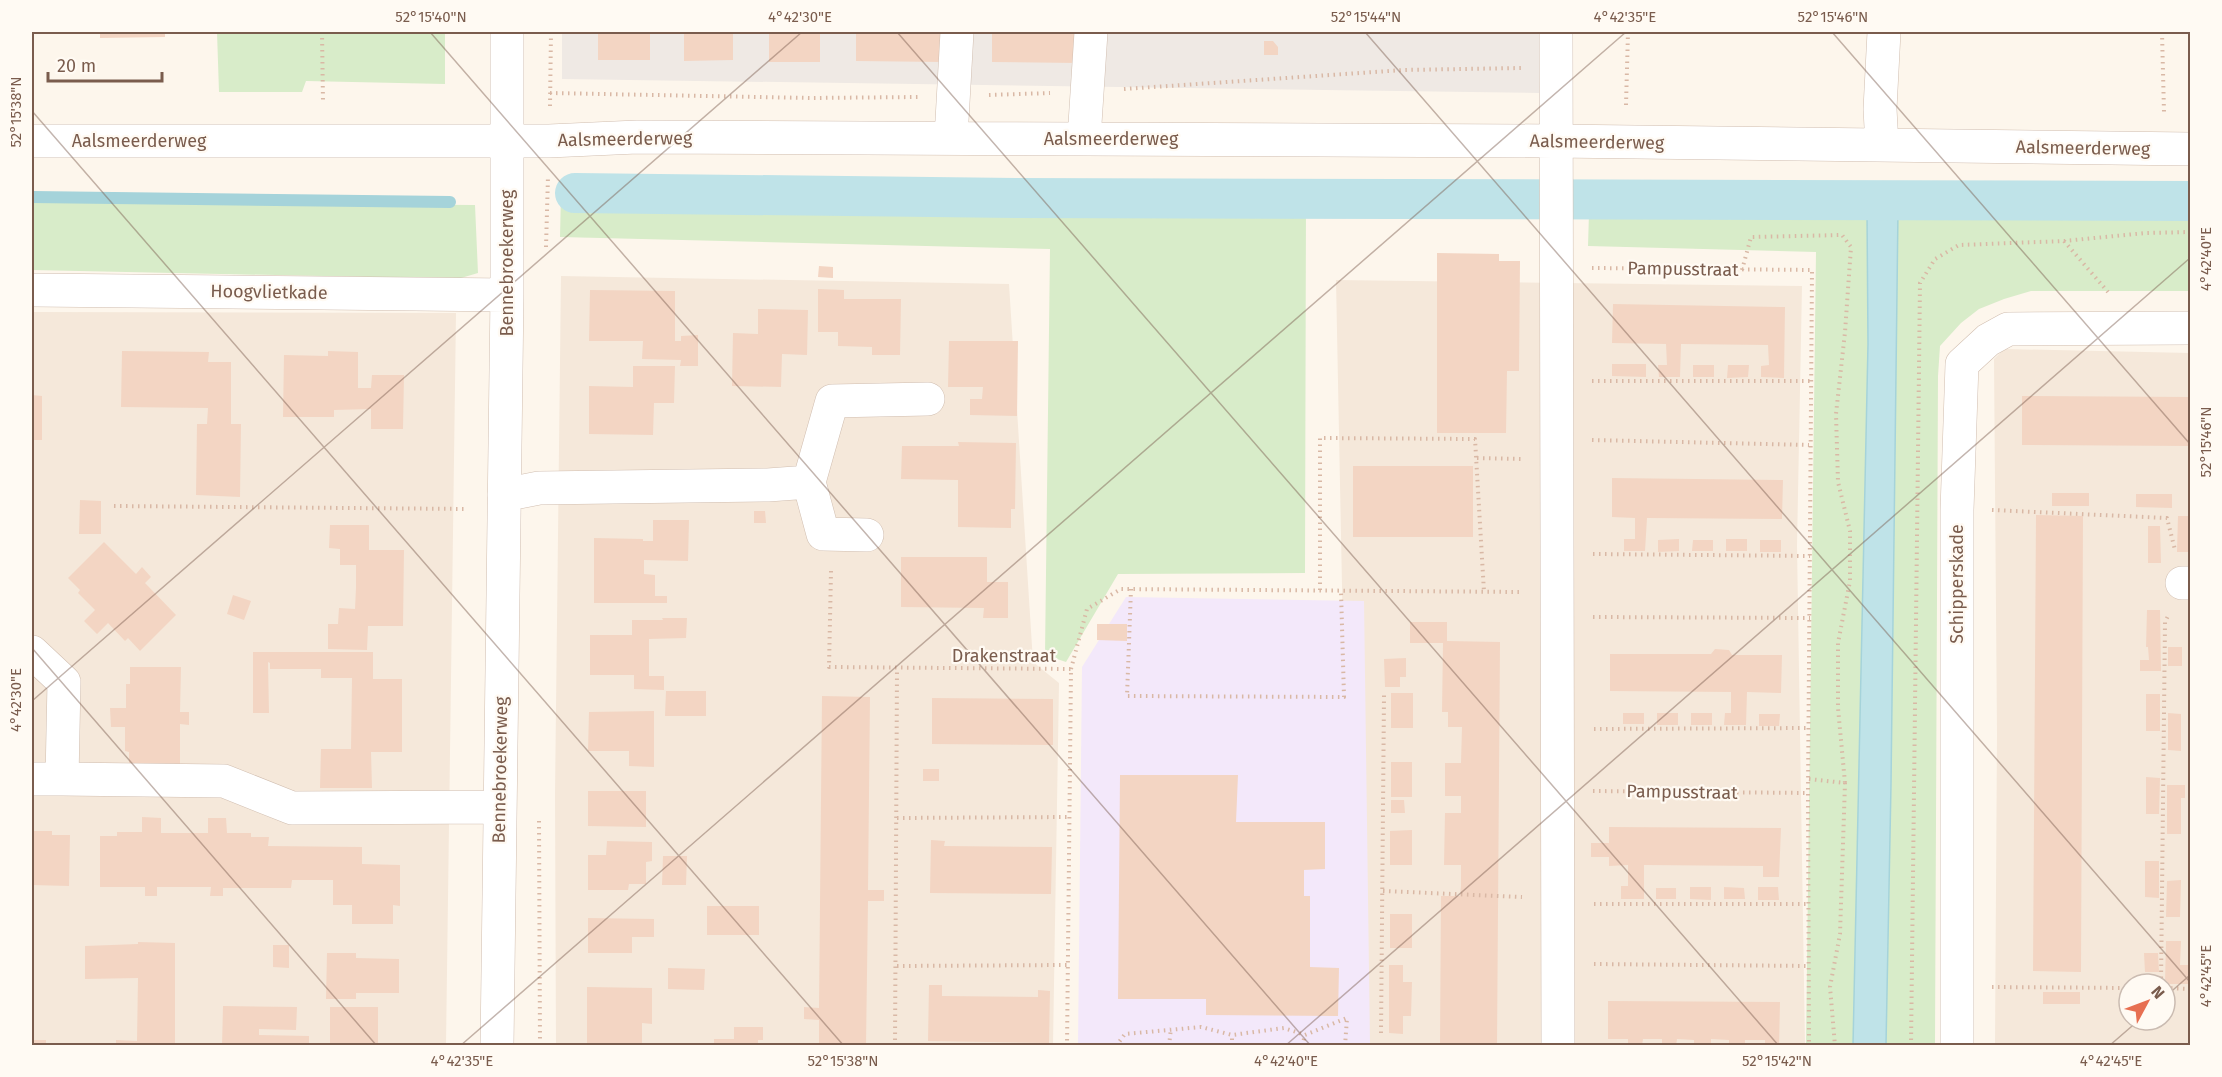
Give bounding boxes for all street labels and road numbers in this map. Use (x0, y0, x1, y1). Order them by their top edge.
street label: Aalsmeerderweg (557, 127, 693, 151)
street label: Aalsmeerderweg (1044, 128, 1179, 150)
street label: Aalsmeerderweg (72, 130, 207, 152)
street label: Aalsmeerderweg (1529, 130, 1665, 154)
street label: Aalsmeerderweg (2015, 136, 2151, 160)
street label: Bennebroekerweg (496, 189, 518, 336)
street label: Pampusstraat (1627, 257, 1739, 281)
street label: Hoogvlietkade (210, 280, 328, 304)
street label: Schipperskade (1946, 524, 1968, 644)
street label: Drakenstraat (952, 645, 1057, 667)
street label: Bennebroekerweg (488, 696, 512, 844)
street label: Pampusstraat (1626, 780, 1738, 804)

